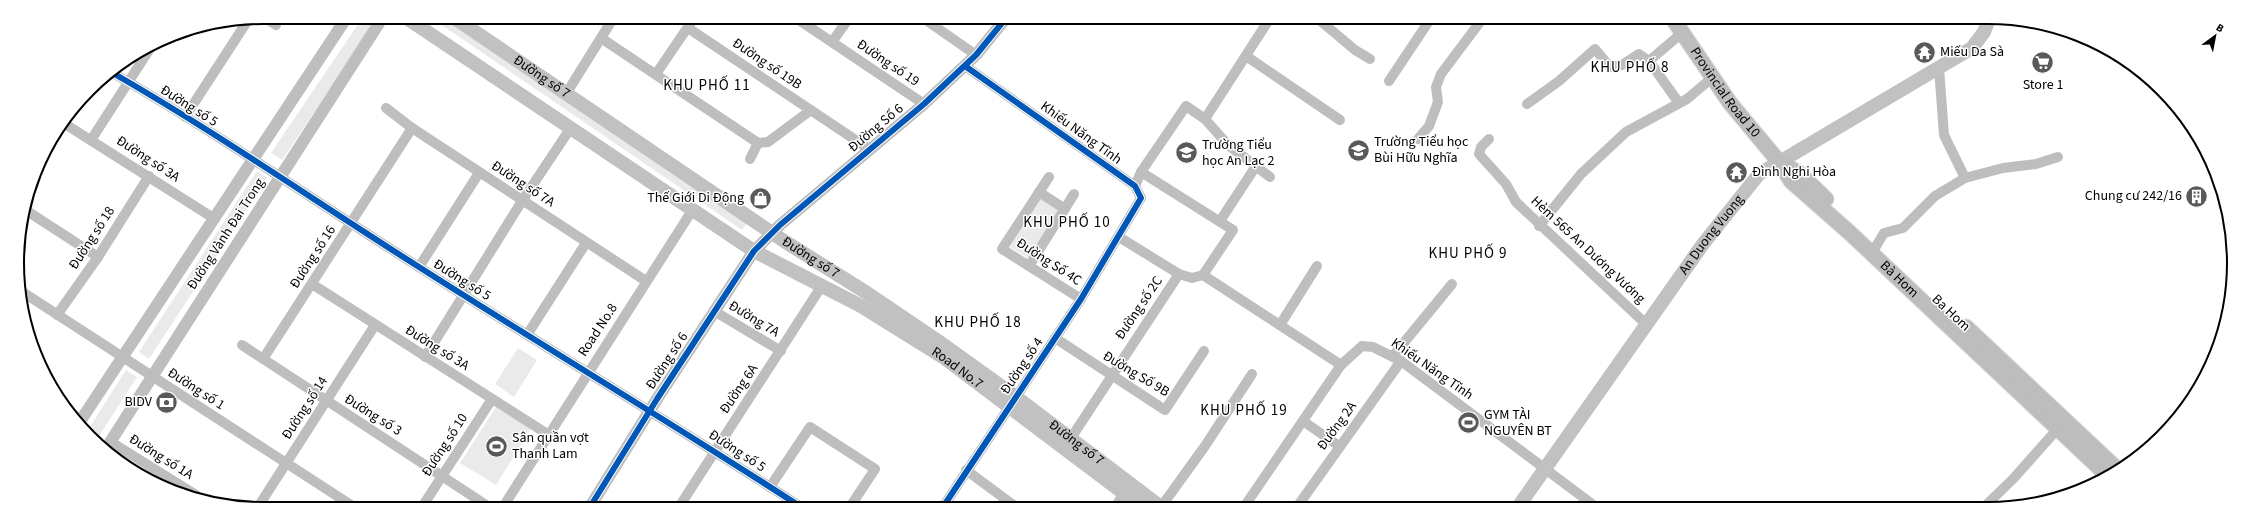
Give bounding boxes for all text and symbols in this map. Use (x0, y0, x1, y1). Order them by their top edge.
north arrow (2195, 16, 2235, 56)
text: B (2213, 20, 2227, 36)
street label: Đường số 19B (728, 33, 806, 95)
street label: Đường số 19 (853, 35, 923, 91)
temple icon: Miếu Da Sà (1912, 39, 1938, 65)
place label: Miếu Da Sà (1940, 42, 2004, 62)
street label: Provincial Road 10 (1685, 43, 1765, 142)
street label: Đường số 7 (509, 50, 574, 103)
supermarket icon: Store 1 (2030, 50, 2056, 76)
district label: KHU PHỐ 8 (1591, 57, 1669, 78)
district label: KHU PHỐ 11 (663, 75, 751, 96)
place label: Store 1 (2023, 75, 2063, 95)
street label: Đường số 5 (156, 80, 222, 132)
street label: Khiếu Năng Tĩnh (1036, 97, 1126, 169)
street label: Đường Số 6 (844, 99, 908, 157)
street label: Đường số 3A (112, 131, 184, 187)
place label: Trường Tiểu học Bùi Hữu Nghĩa (1374, 132, 1469, 168)
place label: Trường Tiểu học An Lạc 2 (1202, 135, 1274, 171)
school or university icon: Trường Tiểu học Bùi Hữu Nghĩa (1345, 137, 1371, 163)
school or university icon: Trường Tiểu học An Lạc 2 (1174, 140, 1200, 166)
street label: Đường số 7A (487, 156, 559, 212)
temple icon: Đình Nghi Hòa (1724, 159, 1750, 185)
place label: Đình Nghi Hòa (1752, 162, 1836, 182)
street label: Đường Vành Đai Trong (182, 174, 270, 294)
building icon: Chung cư 242/16 (2184, 183, 2210, 209)
shop icon: Thế Giới Di Động (747, 185, 773, 211)
place label: Chung cư 242/16 (2085, 186, 2182, 206)
place label: Thế Giới Di Động (647, 188, 744, 208)
street label: An Duong Vuong (1674, 190, 1749, 279)
street label: Hẻm 565 An Dương Vương (1526, 191, 1650, 309)
street label: Đường số 18 (64, 202, 120, 274)
district label: KHU PHỐ 10 (1023, 212, 1111, 233)
street label: Đường số 16 (285, 221, 341, 293)
street label: Đường số 7 (778, 232, 843, 283)
street label: Đường Số 4C (1012, 233, 1086, 291)
district label: KHU PHỐ 9 (1429, 243, 1507, 264)
street label: Đường số 5 (429, 254, 495, 306)
street label: Bà Hom (1875, 256, 1923, 303)
street label: Đường số 2C (1110, 272, 1168, 344)
street label: Ba Hom (1927, 290, 1975, 336)
street label: Đường 7A (725, 296, 784, 342)
street label: Road No.8 (573, 299, 623, 361)
district label: KHU PHỐ 18 (934, 312, 1022, 333)
street label: Đường số 3A (401, 320, 473, 376)
street label: Đường số 6 (641, 328, 693, 394)
street label: Khiếu Năng Tĩnh (1387, 333, 1477, 405)
street label: Đường số 4 (996, 334, 1048, 398)
street label: Road No.7 (928, 342, 987, 394)
street label: Đường Số 9B (1099, 346, 1173, 402)
street label: Đường 6A (715, 360, 763, 418)
street label: Đường số 1 (163, 363, 229, 415)
street label: Đường số 14 (277, 372, 333, 444)
bank icon: BIDV (154, 389, 180, 415)
street label: Đường số 3 (340, 389, 406, 441)
place label: BIDV (124, 392, 153, 412)
street label: Đường 2A (1312, 397, 1362, 455)
district label: KHU PHỐ 19 (1200, 400, 1288, 421)
place label: GYM TÀI NGUYÊN BT (1484, 405, 1552, 441)
street label: Đường số 10 (417, 409, 473, 481)
sports icon: GYM TÀI NGUYÊN BT (1456, 410, 1482, 436)
street label: Đường số 7 (1044, 415, 1108, 470)
street label: Đường số 5 (704, 425, 770, 477)
place label: Sân quần vợt Thanh Lam (512, 428, 589, 464)
street label: Đường số 1A (125, 429, 197, 485)
sports icon: Sân quần vợt Thanh Lam (483, 433, 509, 459)

